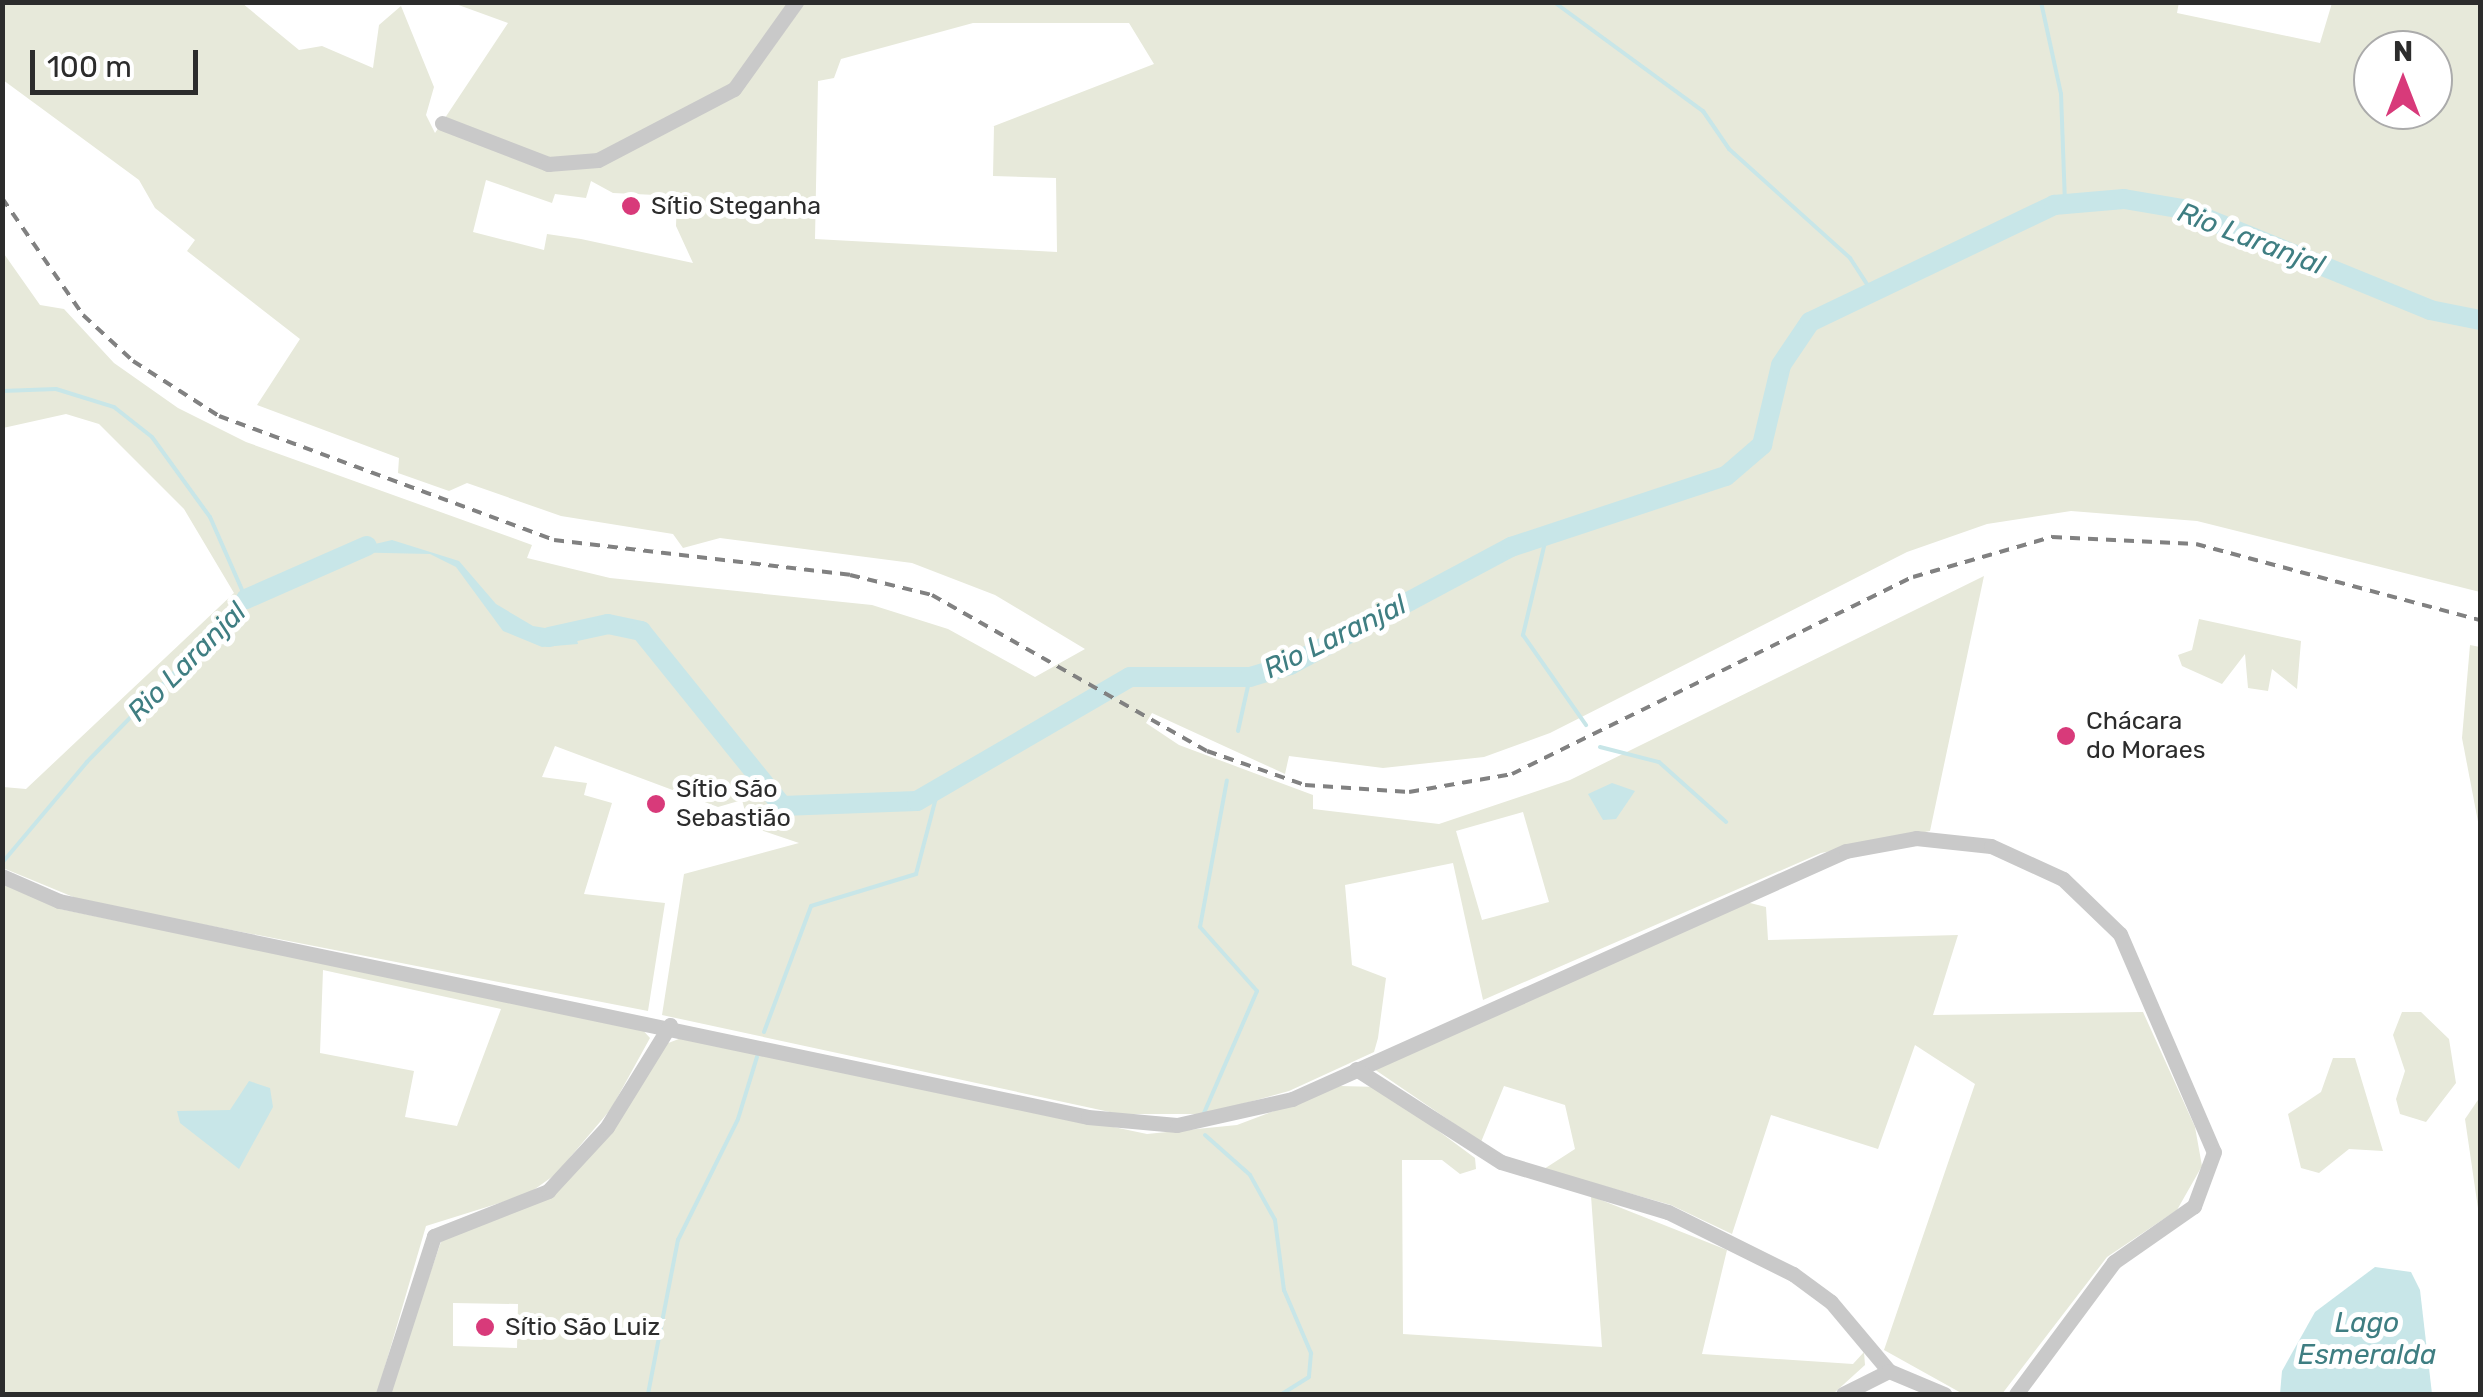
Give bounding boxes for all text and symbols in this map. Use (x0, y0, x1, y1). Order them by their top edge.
scale bar (35, 30, 202, 92)
north arrow (2353, 30, 2453, 130)
text: N (2393, 35, 2413, 68)
text: 100 m (47, 49, 132, 85)
place label: Sítio Steganha (651, 191, 821, 221)
marker: Sítio Steganha (620, 195, 642, 217)
water label: Rio Laranjal (2173, 196, 2329, 282)
water label: Rio Laranjal (1258, 588, 1412, 686)
water label: Rio Laranjal (120, 595, 254, 729)
place label: Chácara do Moraes (2086, 707, 2205, 766)
marker: Chácara do Moraes (2055, 725, 2077, 747)
place label: Sítio São Sebastião (676, 775, 791, 834)
marker: Sítio São Sebastião (645, 793, 667, 815)
water label: Lago Esmeralda (2298, 1306, 2436, 1372)
place label: Sítio São Luiz (505, 1312, 660, 1342)
marker: Sítio São Luiz (474, 1316, 496, 1338)

